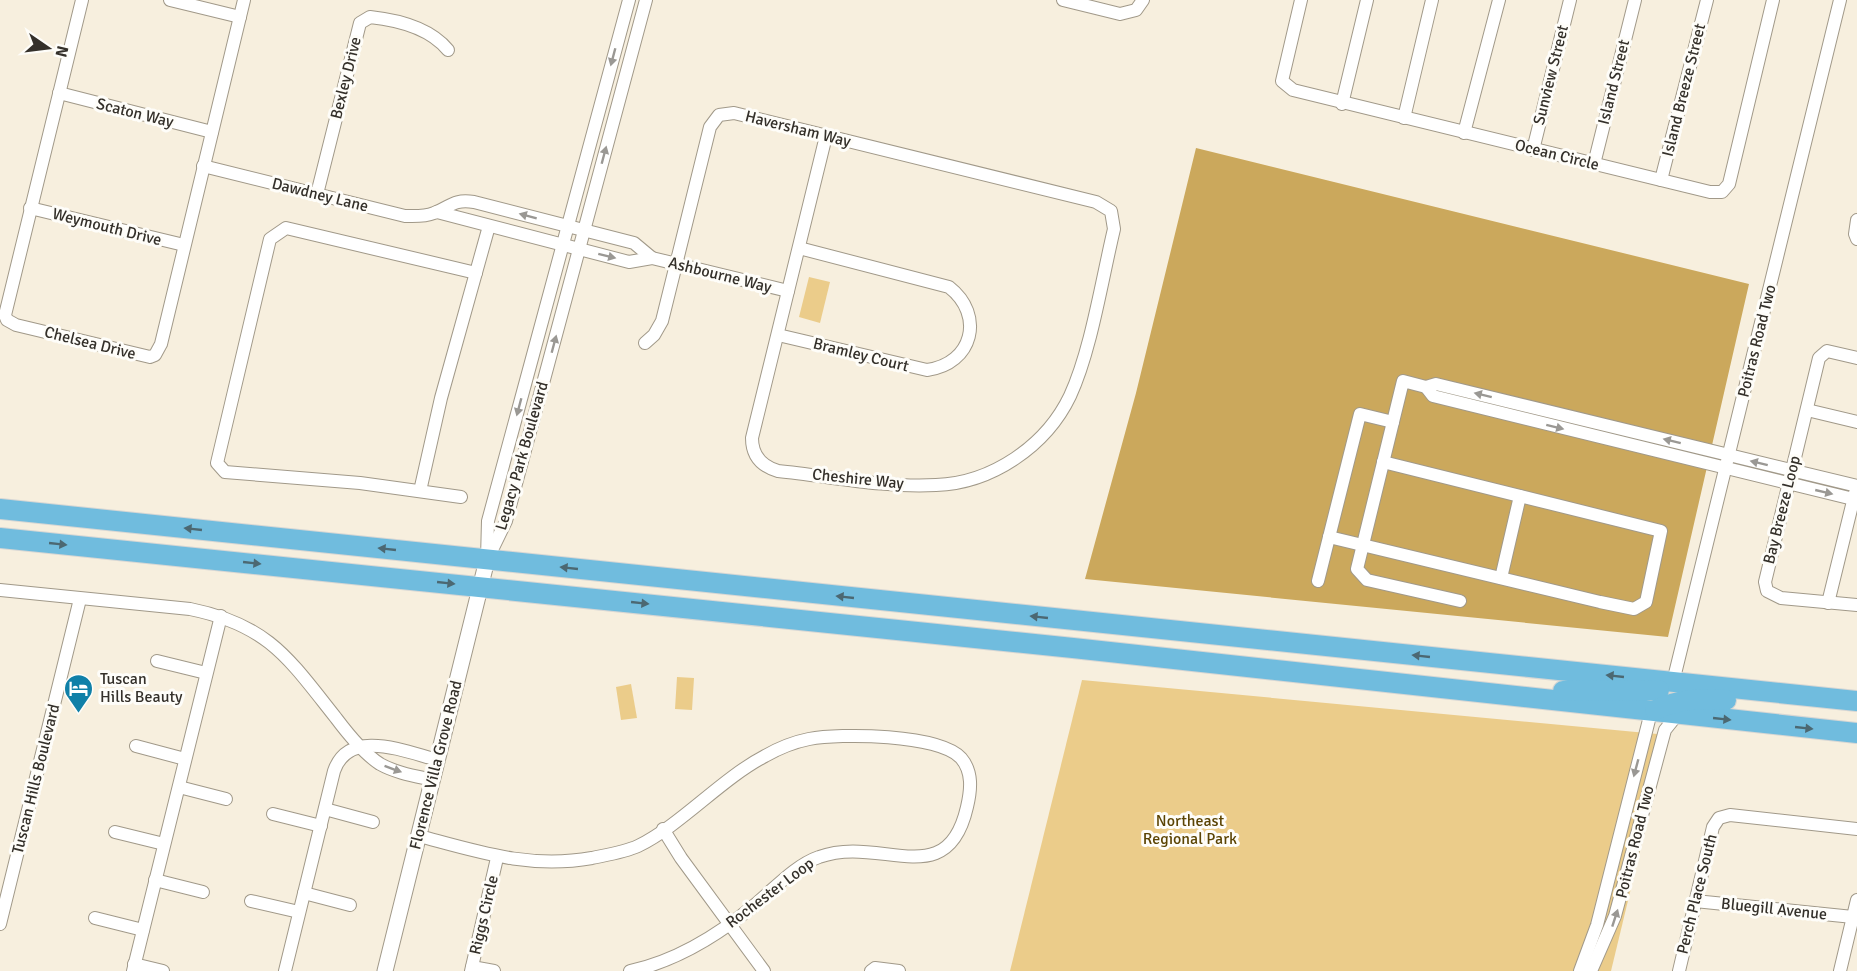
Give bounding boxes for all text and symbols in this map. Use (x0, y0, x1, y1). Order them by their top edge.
north arrow (18, 18, 78, 78)
street label: Island Breeze Street (1658, 21, 1710, 159)
street label: Sunview Street (1529, 23, 1573, 127)
street label: Bexley Drive (326, 35, 366, 121)
street label: Island Street (1594, 37, 1634, 127)
text: N (51, 44, 73, 59)
one-way arrow (608, 47, 618, 66)
street label: Scaton Way (94, 94, 176, 132)
street label: Haversham Way (743, 106, 853, 152)
street label: Ocean Circle (1513, 135, 1601, 175)
one-way arrow (600, 146, 610, 165)
street label: Dawdney Lane (270, 173, 370, 217)
street label: Weymouth Drive (50, 204, 164, 250)
one-way arrow (518, 211, 536, 220)
one-way arrow (598, 252, 616, 262)
street label: Ashbourne Way (666, 253, 774, 298)
street label: Poitras Road Two (1733, 283, 1781, 399)
street label: Chelsea Drive (42, 322, 138, 364)
street label: Bramley Court (811, 333, 911, 377)
one-way arrow (550, 335, 559, 353)
street label: Legacy Park Boulevard (491, 379, 553, 533)
one-way arrow (1474, 390, 1492, 400)
one-way arrow (513, 398, 523, 416)
one-way arrow (1545, 422, 1564, 432)
one-way arrow (1663, 436, 1681, 446)
street label: Bay Breeze Loop (1759, 454, 1805, 566)
one-way arrow (1750, 457, 1768, 467)
street label: Cheshire Way (811, 464, 905, 494)
one-way arrow (1814, 487, 1833, 497)
one-way arrow (184, 524, 203, 534)
one-way arrow (49, 539, 68, 549)
one-way arrow (378, 544, 397, 554)
one-way arrow (243, 558, 262, 568)
one-way arrow (560, 563, 579, 573)
one-way arrow (437, 578, 456, 588)
one-way arrow (836, 592, 855, 602)
one-way arrow (631, 598, 650, 608)
one-way arrow (1030, 612, 1049, 622)
one-way arrow (1411, 651, 1430, 661)
place label: Tuscan Hills Beauty (100, 669, 183, 707)
one-way arrow (1605, 671, 1624, 681)
hotel icon: Tuscan Hills Beauty (63, 672, 95, 714)
street label: Florence Villa Grove Road (405, 678, 467, 852)
street label: Tuscan Hills Boulevard (8, 702, 64, 856)
one-way arrow (1713, 714, 1732, 724)
one-way arrow (1795, 723, 1814, 733)
one-way arrow (1631, 759, 1641, 778)
one-way arrow (385, 765, 403, 775)
street label: Poitras Road Two (1611, 784, 1659, 900)
park label: Northeast Regional Park (1143, 811, 1237, 849)
street label: Perch Place South (1672, 832, 1722, 956)
street label: Rochester Loop (722, 853, 818, 933)
street label: Riggs Circle (465, 873, 503, 957)
street label: Bluegill Avenue (1720, 893, 1828, 925)
one-way arrow (1611, 909, 1620, 927)

